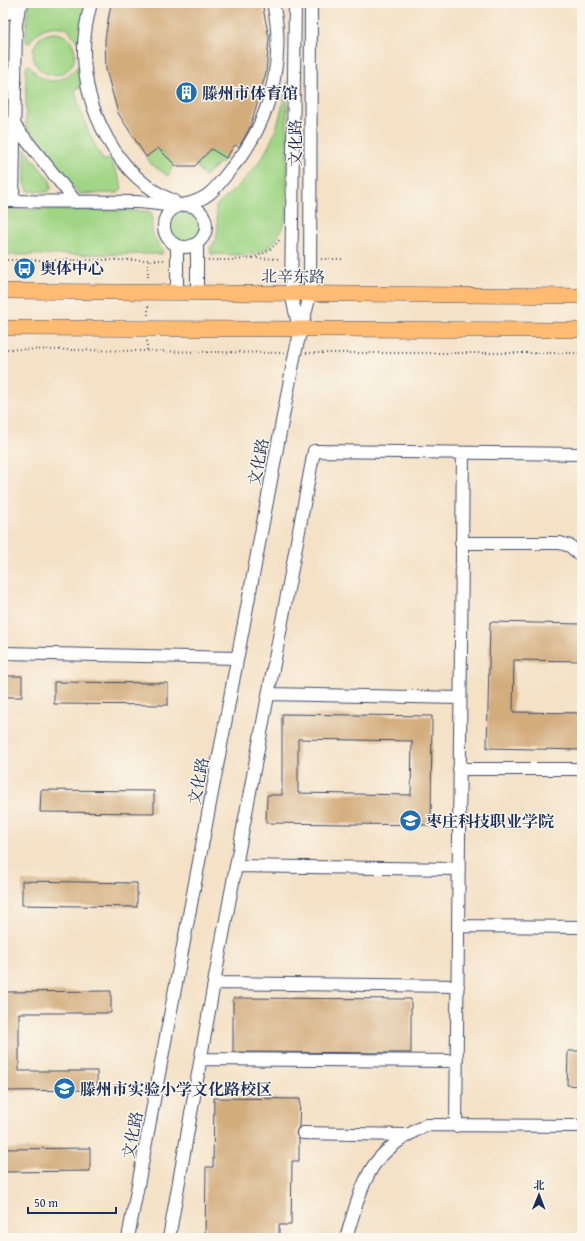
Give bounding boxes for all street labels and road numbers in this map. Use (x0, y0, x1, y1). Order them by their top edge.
street label: 文化路 (283, 119, 307, 167)
street label: 北辛东路 (261, 263, 325, 289)
street label: 文化路 (242, 436, 274, 488)
street label: 文化路 (182, 755, 214, 807)
street label: 文化路 (116, 1109, 148, 1161)

